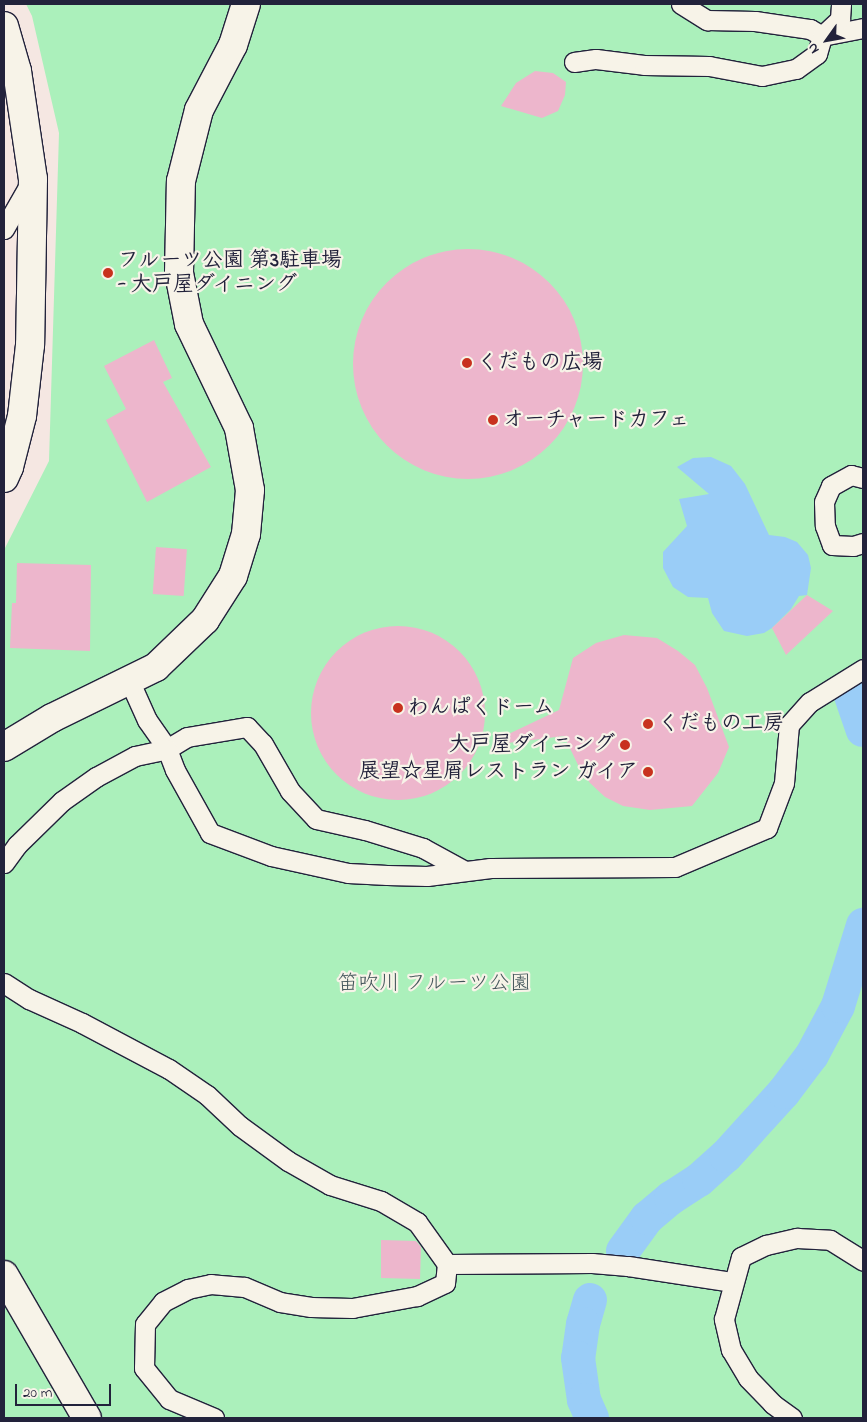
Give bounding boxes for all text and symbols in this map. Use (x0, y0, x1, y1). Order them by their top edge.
north arrow (802, 15, 852, 65)
text: N (802, 39, 825, 58)
place label: フルーツ公園 第3駐車場 - 大戸屋ダイニング (118, 248, 343, 298)
marker: フルーツ公園 第3駐車場 - 大戸屋ダイニング (102, 267, 114, 279)
place label: くだもの広場 (477, 350, 603, 376)
marker: くだもの広場 (461, 357, 473, 369)
place label: オーチャードカフェ (503, 407, 692, 433)
marker: オーチャードカフェ (487, 414, 499, 426)
place label: わんぱくドーム (408, 695, 555, 721)
marker: わんぱくドーム (392, 702, 404, 714)
place label: くだもの工房 (658, 711, 784, 737)
marker: くだもの工房 (642, 718, 654, 730)
place label: 大戸屋ダイニング (447, 732, 615, 758)
marker: 大戸屋ダイニング (619, 739, 631, 751)
place label: 展望☆星屑レストラン ガイア (360, 759, 638, 785)
marker: 展望☆星屑レストラン ガイア (642, 766, 654, 778)
park label: 笛吹川 フルーツ公園 (336, 971, 532, 997)
scale bar (18, 1374, 114, 1406)
text: 20 m (23, 1382, 52, 1404)

